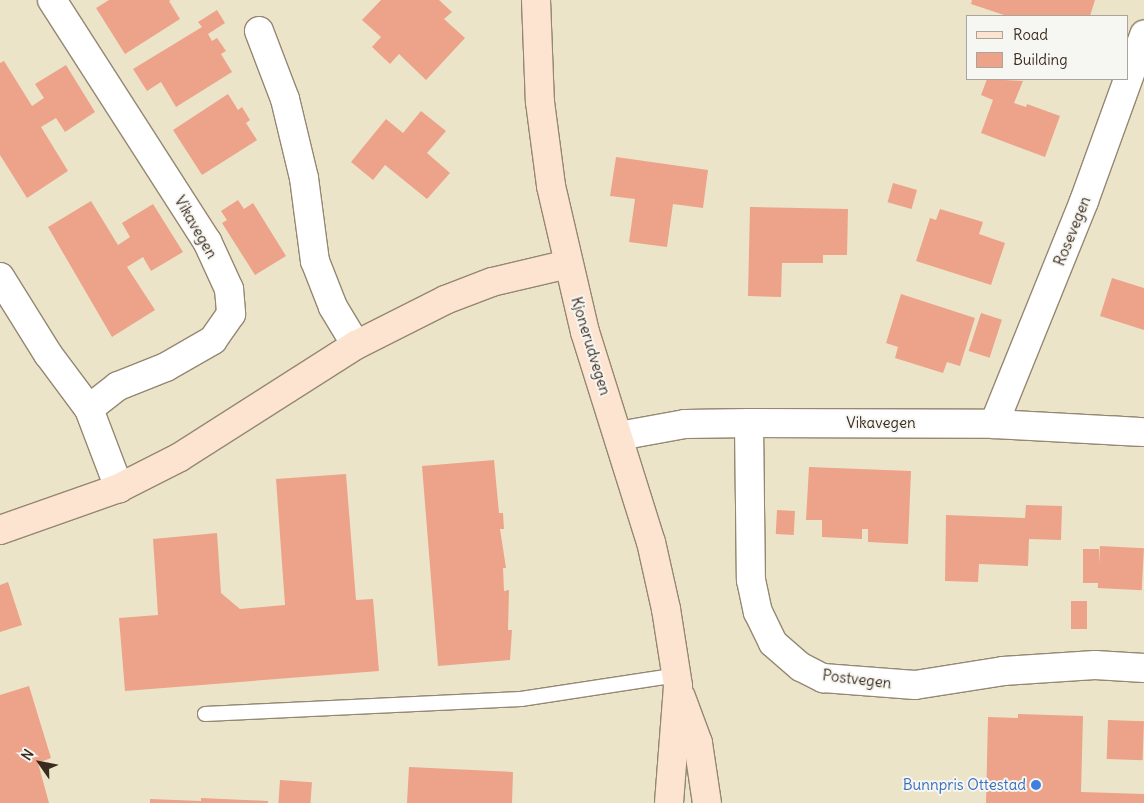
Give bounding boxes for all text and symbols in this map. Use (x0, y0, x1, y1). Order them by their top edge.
legend (966, 15, 1129, 80)
text: Road (1013, 25, 1048, 44)
text: Building (1013, 50, 1068, 69)
street label: Vikavegen (171, 192, 221, 262)
street label: Rosevegen (1050, 194, 1094, 268)
street label: Kjonerudvegen (567, 295, 615, 397)
street label: Vikavegen (846, 414, 916, 432)
street label: Postvegen (821, 666, 893, 692)
north arrow (15, 738, 65, 788)
text: N (17, 746, 38, 764)
place label: Bunnpris Ottestad (903, 776, 1026, 794)
marker: Bunnpris Ottestad (1030, 779, 1042, 791)

